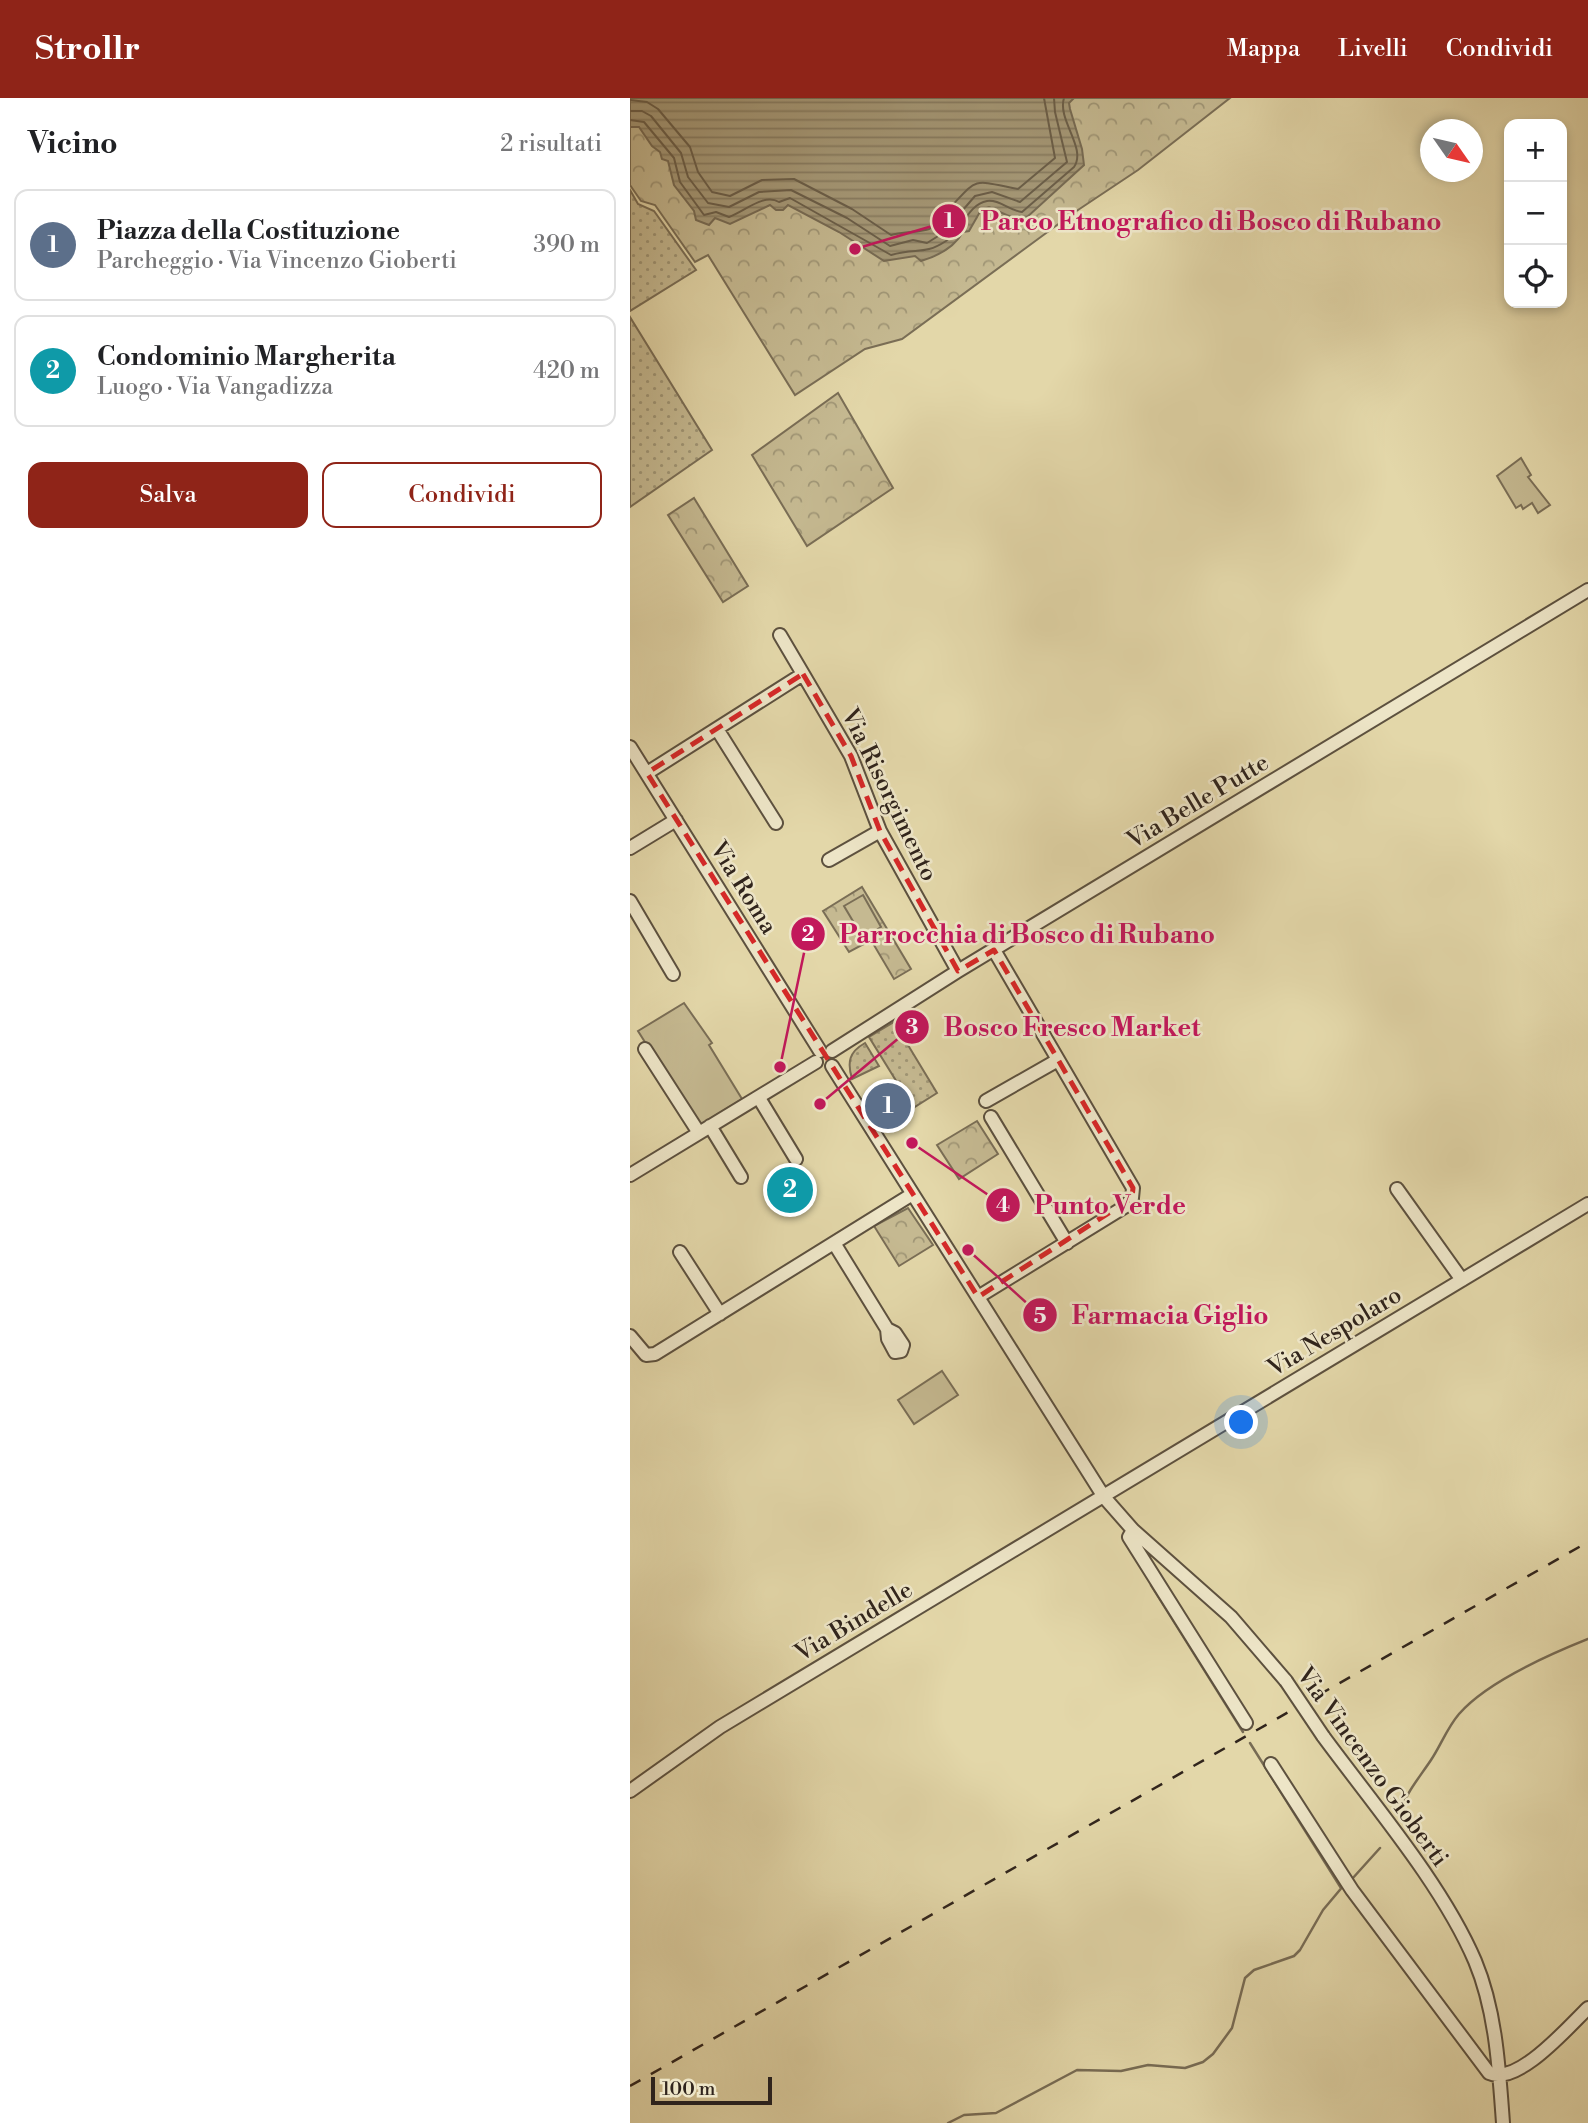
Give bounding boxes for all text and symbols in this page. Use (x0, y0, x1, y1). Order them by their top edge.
text: Strollr (35, 29, 140, 70)
text: Mappa (1227, 34, 1300, 64)
text: Livelli (1338, 34, 1408, 64)
text: Condividi (1446, 34, 1553, 64)
north arrow (1420, 119, 1483, 182)
map controls (1504, 119, 1567, 308)
button: + (1504, 119, 1567, 182)
text: Vicino (28, 125, 118, 163)
text: 2 risultati (500, 130, 602, 158)
button: − (1504, 182, 1567, 245)
callout: Parco Etnografico di Bosco di Rubano (932, 197, 1456, 244)
text: Parco Etnografico di Bosco di Rubano (980, 206, 1442, 238)
text: 1 (944, 209, 954, 235)
text: Piazza della Costituzione (97, 215, 400, 247)
text: 1 (47, 231, 59, 259)
text: 390 m (533, 231, 600, 259)
button: locate (1504, 245, 1567, 308)
text: Parcheggio · Via Vincenzo Gioberti (97, 247, 457, 275)
text: Condominio Margherita (97, 341, 396, 373)
text: 2 (46, 357, 60, 385)
text: 420 m (533, 357, 600, 385)
text: Luogo · Via Vangadizza (97, 373, 333, 401)
button: Salva (28, 462, 308, 528)
button: Condividi (322, 462, 602, 528)
street label: Via Risorgimento (834, 703, 944, 887)
street label: Via Belle Putte (1121, 748, 1274, 857)
street label: Via Roma (702, 835, 784, 941)
callout: Parrocchia di Bosco di Rubano (790, 910, 1229, 957)
text: Parrocchia di Bosco di Rubano (839, 919, 1215, 951)
text: 2 (801, 922, 815, 948)
callout: Bosco Fresco Market (895, 1003, 1215, 1050)
text: Bosco Fresco Market (944, 1012, 1201, 1044)
text: 3 (906, 1015, 918, 1041)
pin: 1 (865, 1080, 911, 1132)
pin: 2 (767, 1164, 813, 1216)
callout: Punto Verde (985, 1181, 1200, 1228)
text: Punto Verde (1034, 1190, 1186, 1222)
text: 4 (996, 1193, 1010, 1219)
street label: Via Nespolaro (1262, 1280, 1408, 1384)
callout: Farmacia Giglio (1023, 1292, 1283, 1339)
text: Farmacia Giglio (1071, 1300, 1269, 1332)
text: 5 (1033, 1304, 1047, 1330)
your location (1224, 1405, 1258, 1439)
street label: Via Bindelle (789, 1575, 918, 1669)
street label: Via Vincenzo Gioberti (1289, 1660, 1455, 1873)
scale bar (651, 2074, 772, 2106)
text: 100 m (662, 2077, 715, 2101)

